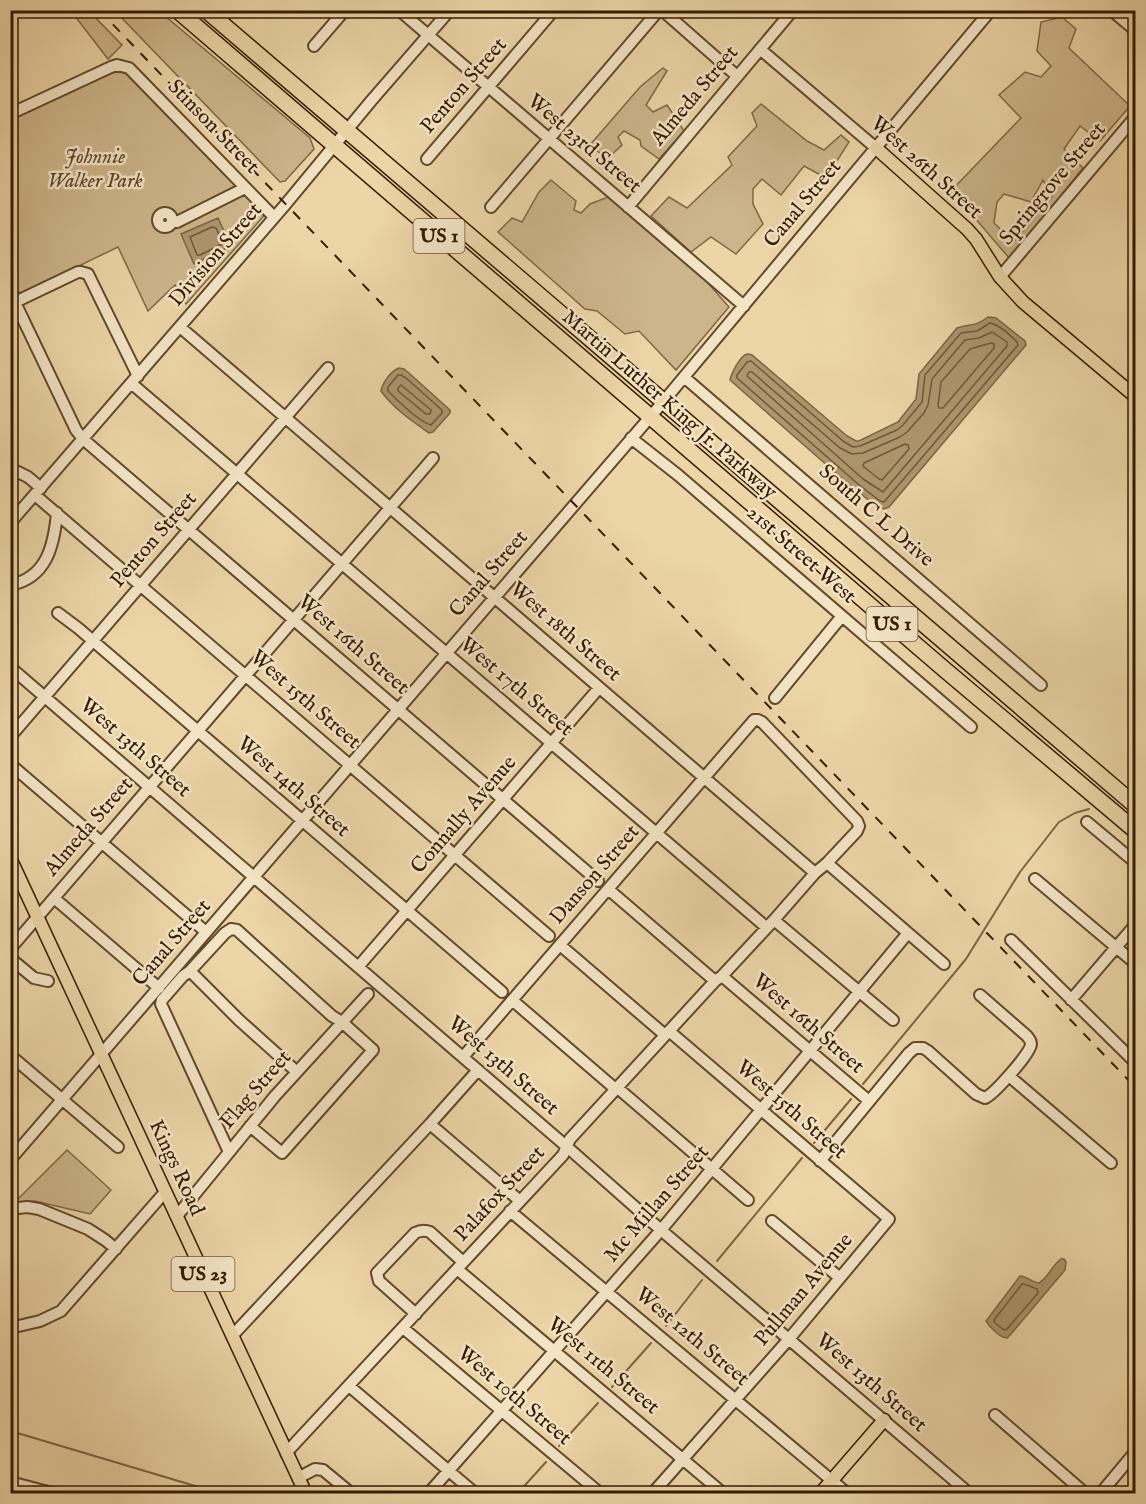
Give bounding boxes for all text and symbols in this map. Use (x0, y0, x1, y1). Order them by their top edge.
street label: Penton Street (415, 32, 513, 140)
street label: Almeda Street (645, 40, 745, 152)
street label: Stinson Street (161, 74, 265, 180)
street label: West 23rd Street (521, 88, 647, 200)
street label: West 26th Street (864, 111, 988, 225)
street label: Springrove Street (994, 117, 1112, 251)
park label: Johnnie Walker Park (47, 144, 143, 195)
street label: Canal Street (758, 154, 848, 254)
street label: Division Street (163, 197, 269, 313)
road number: US 1 (414, 219, 464, 253)
street label: Martin Luther King Jr. Parkway (556, 304, 783, 506)
street label: South C L Drive (813, 459, 939, 574)
street label: Penton Street (105, 486, 203, 594)
street label: 21st Street West (741, 500, 861, 610)
street label: Canal Street (444, 525, 534, 623)
street label: West 18th Street (504, 576, 626, 688)
street label: West 16th Street (291, 589, 415, 701)
road number: US 1 (866, 607, 918, 641)
street label: West 17th Street (453, 631, 579, 743)
street label: West 15th Street (244, 644, 366, 756)
street label: West 13th Street (74, 692, 196, 804)
street label: West 14th Street (231, 731, 355, 843)
street label: Connally Avenue (405, 750, 523, 880)
street label: Almeda Street (38, 772, 139, 883)
street label: Danson Street (544, 819, 646, 931)
street label: Canal Street (127, 894, 217, 992)
street label: West 16th Street (746, 968, 870, 1080)
street label: West 13th Street (442, 1010, 564, 1122)
street label: Flag Street (214, 1045, 298, 1135)
street label: West 15th Street (730, 1054, 852, 1166)
street label: Kings Road (142, 1116, 210, 1221)
street label: Palafox Street (449, 1140, 551, 1248)
street label: Mc Millan Street (599, 1140, 715, 1268)
street label: Pullman Avenue (749, 1228, 859, 1352)
road number: US 23 (172, 1257, 234, 1291)
street label: West 12th Street (629, 1281, 755, 1393)
street label: West 11th Street (541, 1311, 665, 1421)
street label: West 13th Street (810, 1327, 932, 1439)
street label: West 10th Street (451, 1340, 577, 1452)

